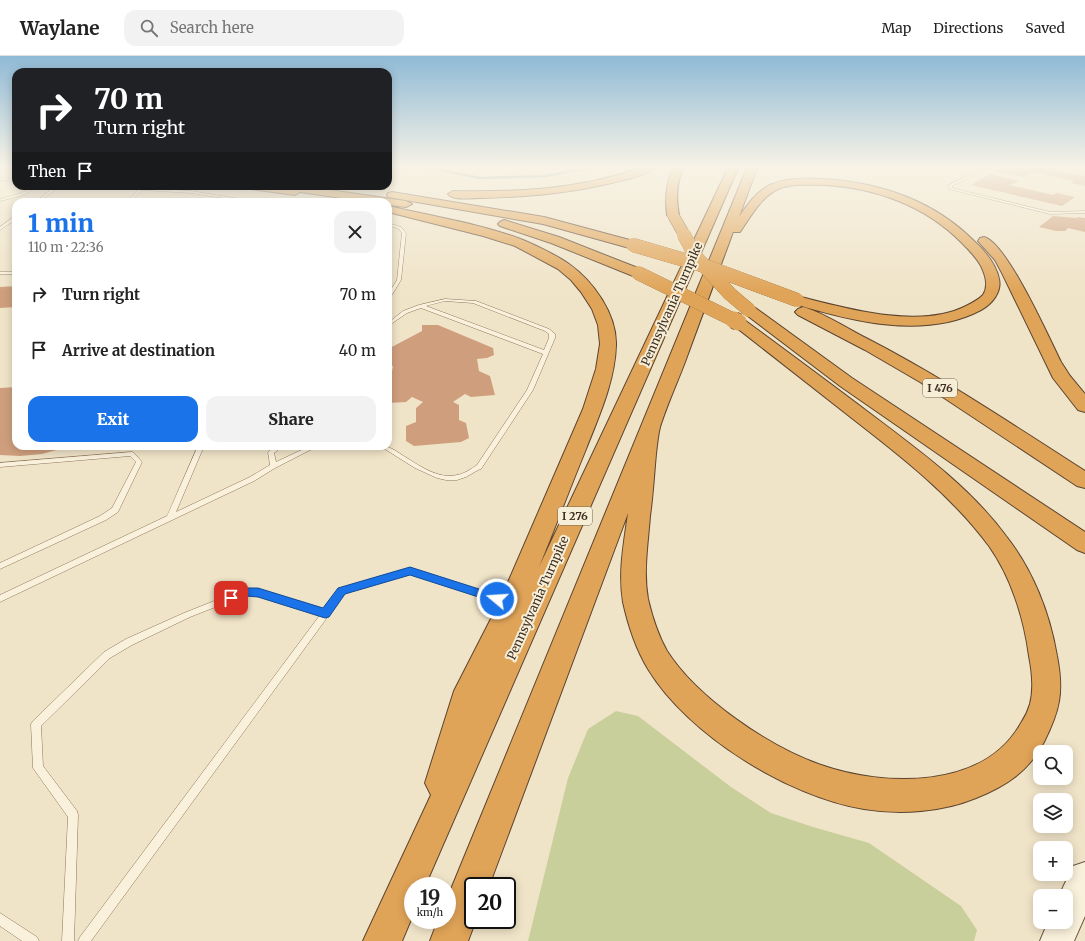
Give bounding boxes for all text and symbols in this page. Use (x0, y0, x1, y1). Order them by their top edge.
search box (124, 10, 404, 46)
text: Waylane (20, 16, 100, 40)
icon: search (138, 17, 160, 39)
text: Search here (170, 18, 254, 37)
text: Map (881, 19, 911, 37)
text: Directions (933, 19, 1003, 37)
text: Saved (1025, 19, 1065, 37)
text: 70 m (94, 81, 163, 117)
icon: right (28, 84, 80, 136)
text: Turn right (94, 116, 185, 139)
icon: arrive (74, 160, 96, 182)
text: Then (28, 162, 66, 181)
text: 1 min (28, 208, 94, 239)
button: close (334, 211, 376, 253)
text: 110 m · 22:36 (28, 239, 104, 256)
street label: Pennsylvania Turnpike (637, 240, 706, 368)
icon: right (28, 283, 50, 305)
text: Turn right (62, 285, 140, 304)
text: 70 m (340, 285, 376, 304)
icon: arrive (28, 339, 50, 361)
text: Arrive at destination (62, 341, 215, 360)
text: 40 m (339, 341, 376, 360)
road number: I 476 (923, 379, 957, 397)
button: Exit (28, 396, 198, 442)
button: Share (206, 396, 376, 442)
road number: I 276 (558, 507, 592, 525)
street label: Pennsylvania Turnpike (503, 534, 572, 662)
position arrow (476, 578, 518, 620)
pin (214, 581, 248, 615)
icon: arrive (220, 587, 242, 609)
map controls (1033, 745, 1073, 929)
button: search (1033, 745, 1073, 785)
button: layers (1033, 793, 1073, 833)
button: + (1033, 841, 1073, 881)
speed limit sign: 20 (464, 877, 516, 929)
text: 19 (420, 885, 440, 910)
button: − (1033, 889, 1073, 929)
text: km/h (417, 906, 443, 919)

